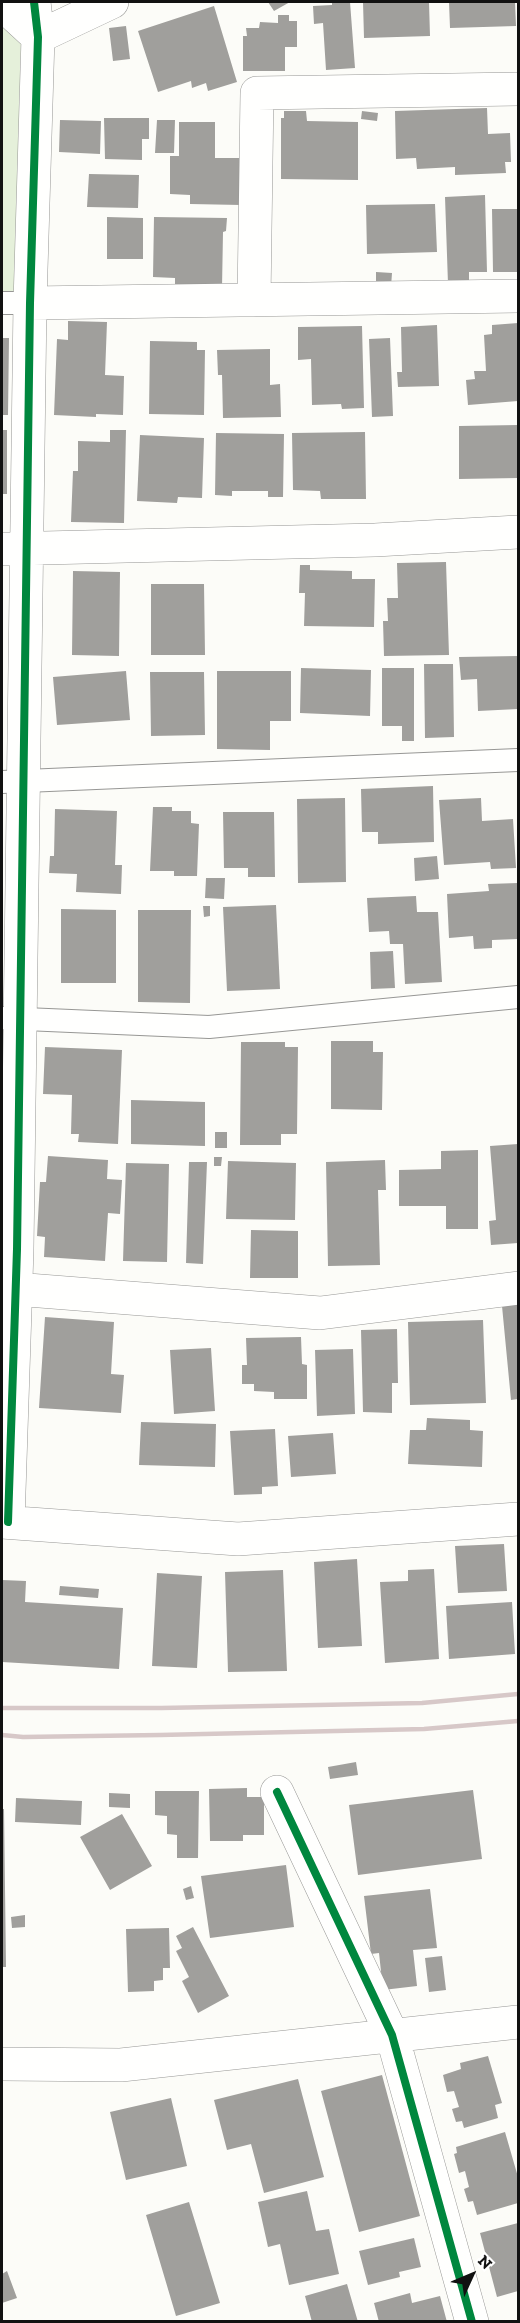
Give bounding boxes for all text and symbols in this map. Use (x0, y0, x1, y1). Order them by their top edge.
north arrow (442, 2245, 502, 2305)
text: N (474, 2251, 496, 2273)

